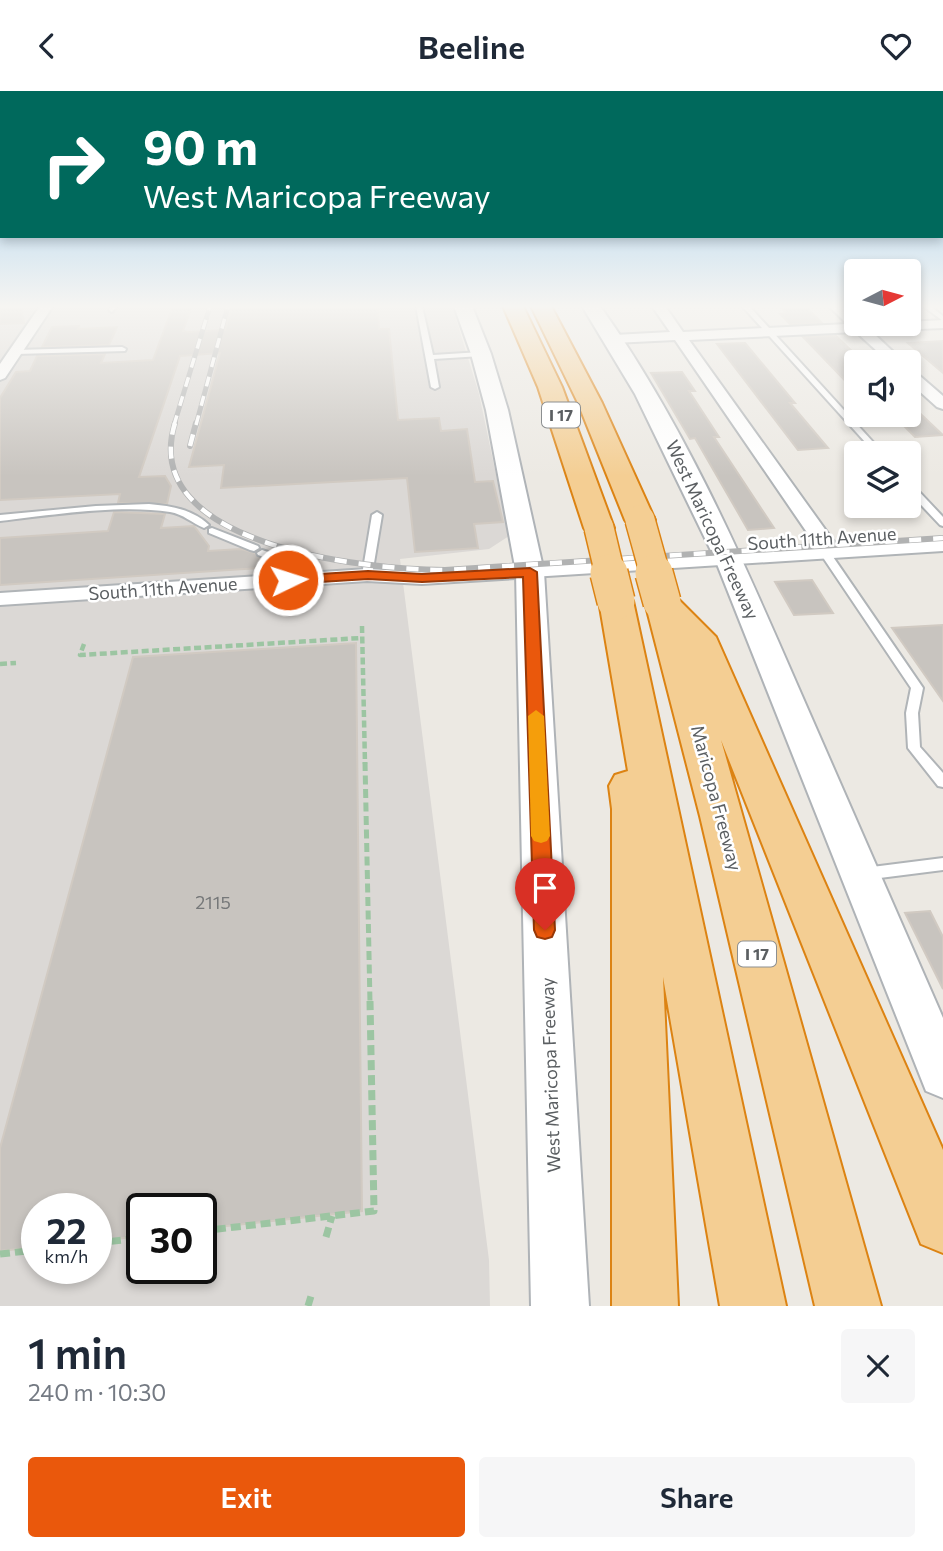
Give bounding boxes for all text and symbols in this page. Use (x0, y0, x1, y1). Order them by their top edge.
text: Beeline (418, 26, 525, 66)
icon: back (28, 27, 66, 65)
icon: heart (877, 27, 915, 65)
text: 90 m (143, 115, 258, 175)
icon: right (28, 119, 119, 210)
text: West Maricopa Freeway (143, 175, 491, 215)
north arrow (844, 259, 920, 336)
map controls (844, 259, 921, 518)
button: sound (844, 350, 921, 427)
road number: I 17 (542, 403, 580, 427)
street label: West Maricopa Freeway (662, 436, 764, 623)
button: layers (844, 441, 921, 518)
street label: South 11th Avenue (747, 522, 897, 554)
position arrow (251, 543, 325, 617)
street label: South 11th Avenue (88, 572, 238, 604)
street label: Maricopa Freeway (687, 722, 747, 873)
pin (515, 858, 575, 930)
icon: arrive (526, 869, 564, 907)
house number: 2115 (195, 891, 231, 913)
road number: I 17 (738, 941, 776, 967)
street label: West Maricopa Freeway (536, 977, 564, 1173)
speed limit sign: 30 (126, 1193, 217, 1284)
text: 22 (47, 1208, 86, 1251)
text: km/h (45, 1245, 88, 1267)
text: 1 min (28, 1326, 127, 1378)
button: close (841, 1329, 915, 1403)
text: 240 m · 10:30 (28, 1378, 166, 1406)
button: Exit (28, 1457, 465, 1537)
button: Share (479, 1457, 915, 1537)

